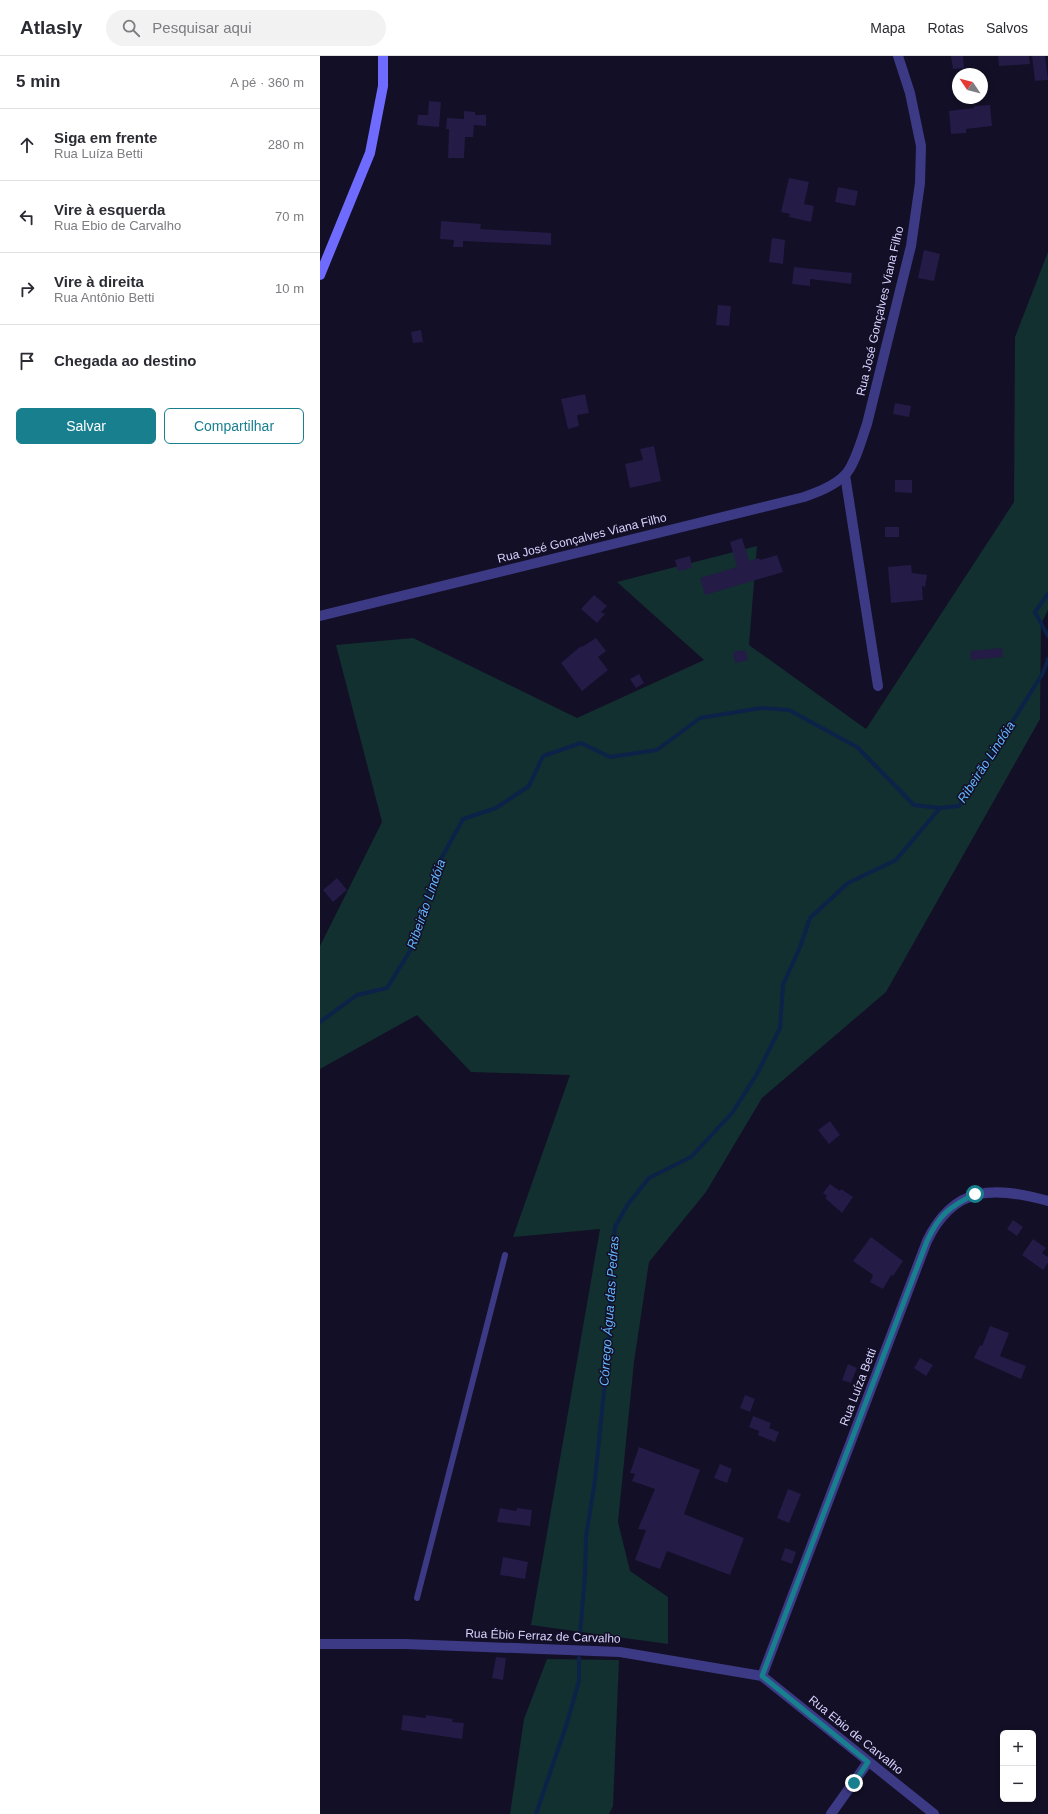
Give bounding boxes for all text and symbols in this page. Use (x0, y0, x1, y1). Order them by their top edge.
search box (106, 10, 386, 46)
text: Atlasly (20, 17, 82, 38)
icon: search (120, 17, 142, 39)
text: Pesquisar aqui (152, 19, 252, 36)
text: Mapa (870, 20, 905, 36)
text: Rotas (927, 20, 964, 36)
text: Salvos (986, 20, 1028, 36)
north arrow (952, 68, 988, 104)
text: 5 min (16, 72, 60, 91)
text: A pé · 360 m (230, 75, 304, 90)
text: Siga em frente (54, 129, 157, 146)
icon: ahead (16, 134, 38, 156)
text: 280 m (268, 137, 304, 152)
text: Rua Luíza Betti (54, 146, 143, 161)
text: Vire à esquerda (54, 201, 165, 218)
icon: left (16, 206, 38, 228)
text: 70 m (275, 209, 304, 224)
text: Rua Ebio de Carvalho (54, 218, 181, 233)
street label: Rua José Gonçalves Viana Filho (854, 224, 906, 397)
text: Vire à direita (54, 273, 144, 290)
icon: right (16, 278, 38, 300)
text: 10 m (275, 281, 304, 296)
text: Rua Antônio Betti (54, 290, 154, 305)
icon: arrive (16, 350, 38, 372)
text: Chegada ao destino (54, 352, 197, 369)
button: Salvar (16, 408, 156, 444)
button: Compartilhar (164, 408, 304, 444)
street label: Rua José Gonçalves Viana Filho (496, 510, 668, 566)
water label: Ribeirão Lindóia (954, 719, 1018, 805)
water label: Ribeirão Lindóia (404, 857, 448, 951)
route start (966, 1185, 984, 1203)
water label: Córrego Água das Pedras (596, 1235, 622, 1386)
street label: Rua Luíza Betti (837, 1346, 879, 1428)
street label: Rua Ébio Ferraz de Carvalho (465, 1625, 621, 1646)
street label: Rua Ebio de Carvalho (806, 1693, 906, 1778)
map controls (1000, 1730, 1036, 1802)
button: + (1000, 1730, 1036, 1766)
button: − (1000, 1766, 1036, 1802)
route end (845, 1774, 863, 1792)

